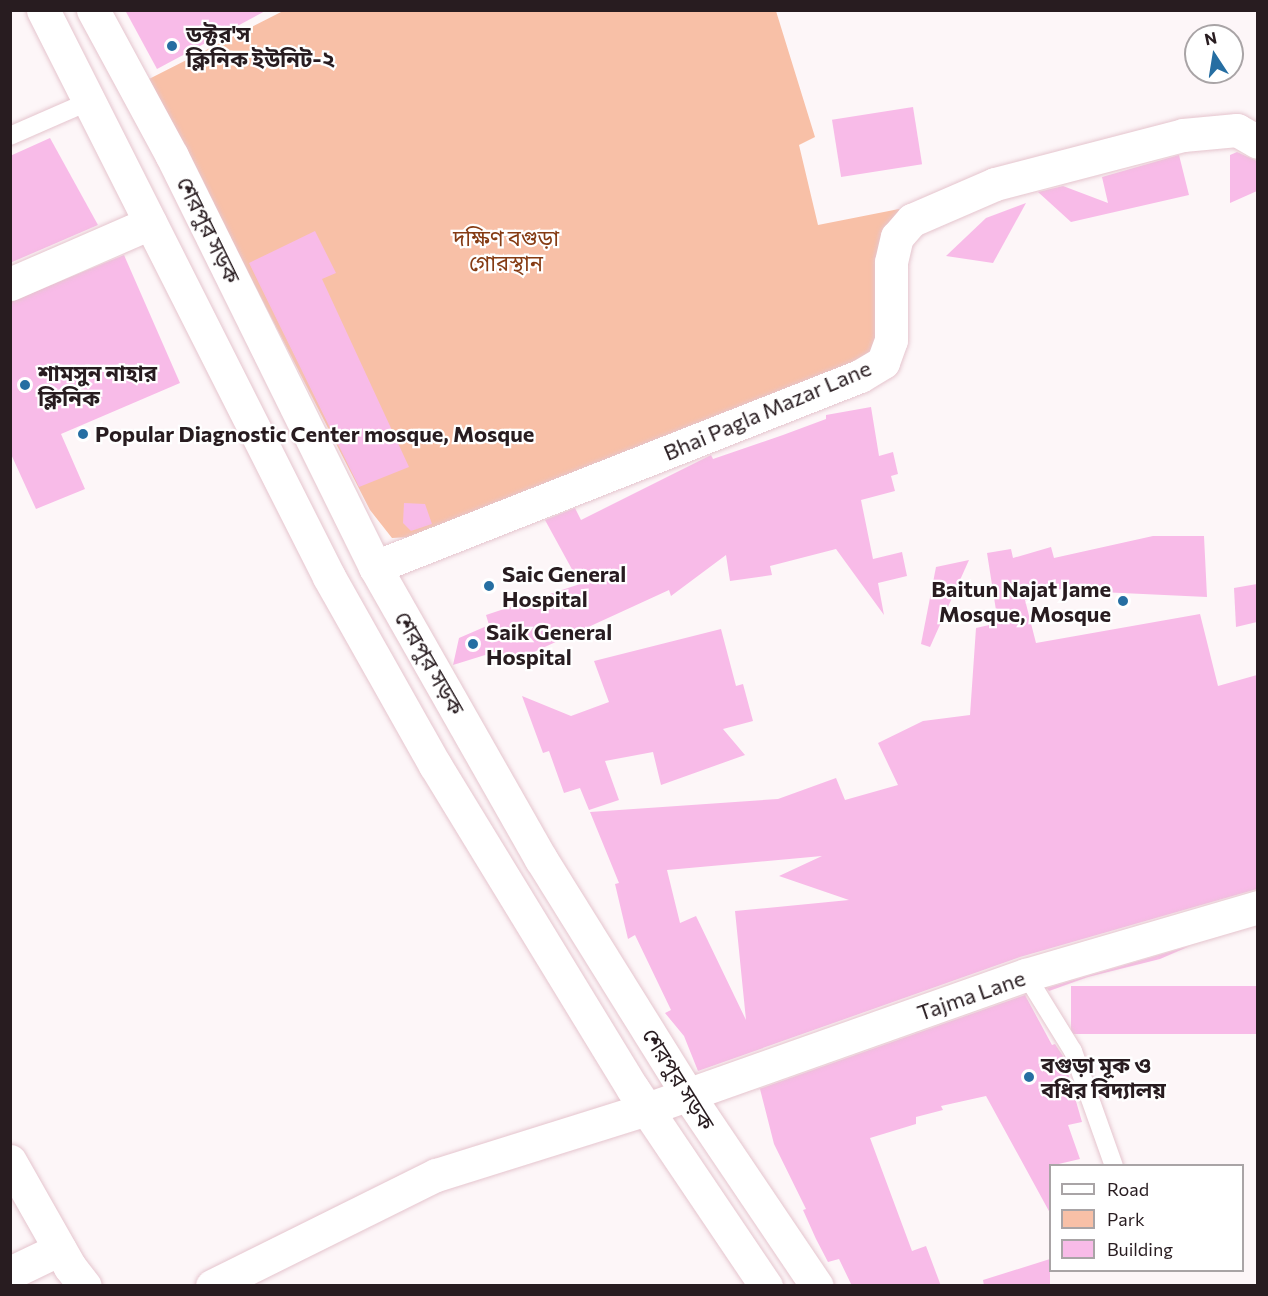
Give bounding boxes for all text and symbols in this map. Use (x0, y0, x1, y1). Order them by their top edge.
place label: ডক্টর'স ক্লিনিক ইউনিট-২ (186, 20, 335, 72)
north arrow (1184, 24, 1244, 84)
text: N (1203, 27, 1218, 48)
marker: ডক্টর'স ক্লিনিক ইউনিট-২ (163, 37, 181, 55)
street label: শেরপুর সড়ক (172, 172, 246, 288)
park label: দক্ষিণ বগুড়া গোরস্থান (453, 224, 559, 276)
street label: Bhai Pagla Mazar Lane (659, 354, 875, 466)
place label: শামসুন নাহার ক্লিনিক (38, 359, 157, 410)
marker: শামসুন নাহার ক্লিনিক (16, 376, 34, 394)
place label: Popular Diagnostic Center mosque, Mosque (95, 421, 534, 447)
marker: Popular Diagnostic Center mosque, Mosque (76, 427, 90, 441)
place label: Saic General Hospital (502, 560, 626, 612)
place label: Baitun Najat Jame Mosque, Mosque (931, 575, 1111, 626)
marker: Saic General Hospital (480, 577, 498, 595)
marker: Baitun Najat Jame Mosque, Mosque (1116, 594, 1130, 608)
street label: শেরপুর সড়ক (390, 606, 470, 720)
place label: Saik General Hospital (486, 618, 612, 670)
marker: Saik General Hospital (464, 635, 482, 653)
street label: Tajma Lane (913, 964, 1029, 1026)
street label: শেরপুর সড়ক (637, 1023, 721, 1135)
place label: বগুড়া মূক ও বধির বিদ্যালয় (1041, 1051, 1166, 1102)
marker: বগুড়া মূক ও বধির বিদ্যালয় (1022, 1070, 1036, 1084)
legend (1049, 1164, 1244, 1272)
text: Road (1107, 1178, 1149, 1200)
text: Park (1107, 1208, 1145, 1230)
text: Building (1107, 1238, 1173, 1260)

